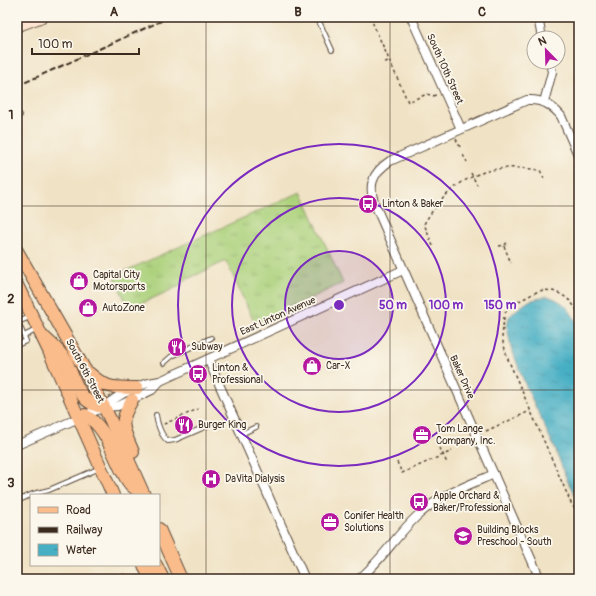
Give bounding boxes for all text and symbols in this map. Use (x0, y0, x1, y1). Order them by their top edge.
text: A (110, 4, 119, 20)
text: B (294, 4, 302, 20)
text: C (478, 4, 486, 20)
scale bar (32, 30, 139, 56)
north arrow (526, 30, 566, 70)
street label: South 10th Street (424, 32, 466, 107)
text: N (536, 34, 549, 49)
text: 100 m (38, 37, 73, 52)
text: 1 (8, 107, 14, 123)
bus stop icon: Linton & Baker (357, 193, 379, 215)
place label: Linton & Baker (382, 198, 444, 210)
place label: Capital City Motorsports (93, 269, 146, 293)
shop icon: Capital City Motorsports (68, 270, 90, 292)
text: 2 (7, 291, 15, 307)
street label: East Linton Avenue (238, 294, 318, 338)
shop icon: AutoZone (77, 297, 99, 319)
centre of rings (332, 298, 346, 312)
text: 50 m (379, 298, 407, 313)
text: 100 m (429, 298, 464, 313)
text: 150 m (484, 298, 517, 313)
place label: AutoZone (102, 302, 145, 314)
restaurant icon: Subway (166, 336, 188, 358)
street label: South 6th Street (63, 337, 107, 406)
place label: Subway (191, 341, 223, 353)
street label: Baker Drive (447, 353, 477, 401)
shop icon: Car-X (301, 355, 323, 377)
place label: Car-X (326, 360, 351, 372)
place label: Linton & Professional (212, 362, 263, 386)
bus stop icon: Linton & Professional (187, 363, 209, 385)
restaurant icon: Burger King (173, 414, 195, 436)
place label: Burger King (198, 419, 246, 431)
place label: Tom Lange Company, Inc. (436, 423, 495, 447)
office icon: Tom Lange Company, Inc. (411, 424, 433, 446)
hospital icon: DaVita Dialysis (200, 468, 222, 490)
place label: DaVita Dialysis (225, 473, 285, 485)
text: 3 (7, 475, 15, 491)
place label: Apple Orchard & Baker/Professional (433, 490, 511, 514)
bus stop icon: Apple Orchard & Baker/Professional (408, 491, 430, 513)
legend (30, 494, 160, 566)
text: Road (66, 503, 91, 518)
place label: Conifer Health Solutions (344, 510, 404, 534)
office icon: Conifer Health Solutions (319, 511, 341, 533)
text: Railway (66, 523, 102, 538)
place label: Building Blocks Preschool - South (477, 524, 552, 548)
school or university icon: Building Blocks Preschool - South (452, 525, 474, 547)
text: Water (66, 543, 97, 558)

